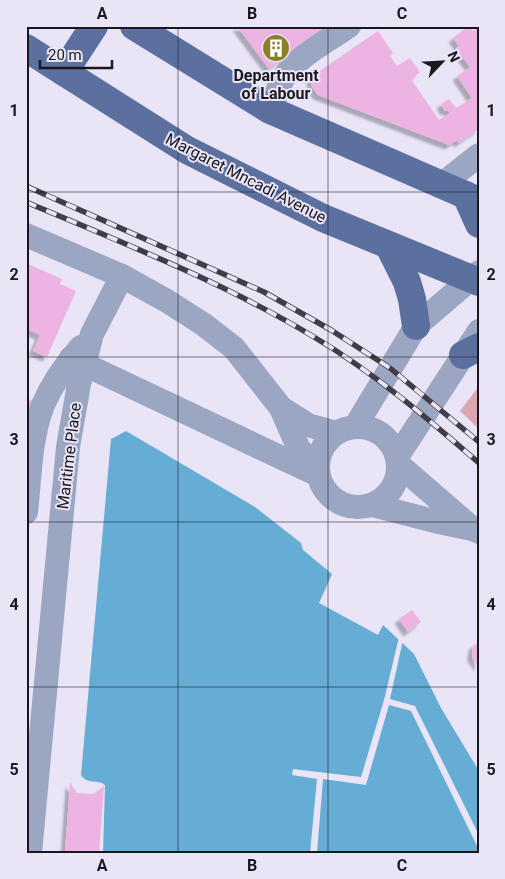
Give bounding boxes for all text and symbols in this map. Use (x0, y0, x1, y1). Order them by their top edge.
text: A (97, 4, 108, 23)
text: B (247, 4, 257, 23)
text: C (397, 4, 407, 23)
building icon: Department of Labour (261, 33, 291, 63)
scale bar (40, 38, 112, 70)
north arrow (418, 38, 468, 88)
text: 20 m (48, 46, 82, 64)
text: N (444, 49, 463, 64)
place label: Department of Labour (233, 66, 319, 103)
text: 1 (9, 101, 19, 120)
text: 1 (486, 101, 496, 120)
street label: Margaret Mncadi Avenue (163, 129, 329, 227)
text: 2 (9, 265, 19, 284)
text: 2 (486, 265, 496, 284)
street label: Maritime Place (53, 402, 85, 510)
text: 3 (9, 430, 19, 449)
text: 3 (486, 430, 496, 449)
text: 4 (9, 595, 19, 614)
text: 4 (486, 595, 496, 614)
text: 5 (9, 760, 19, 779)
text: 5 (486, 760, 496, 779)
text: A (97, 856, 108, 875)
text: B (247, 856, 257, 875)
text: C (397, 856, 407, 875)

